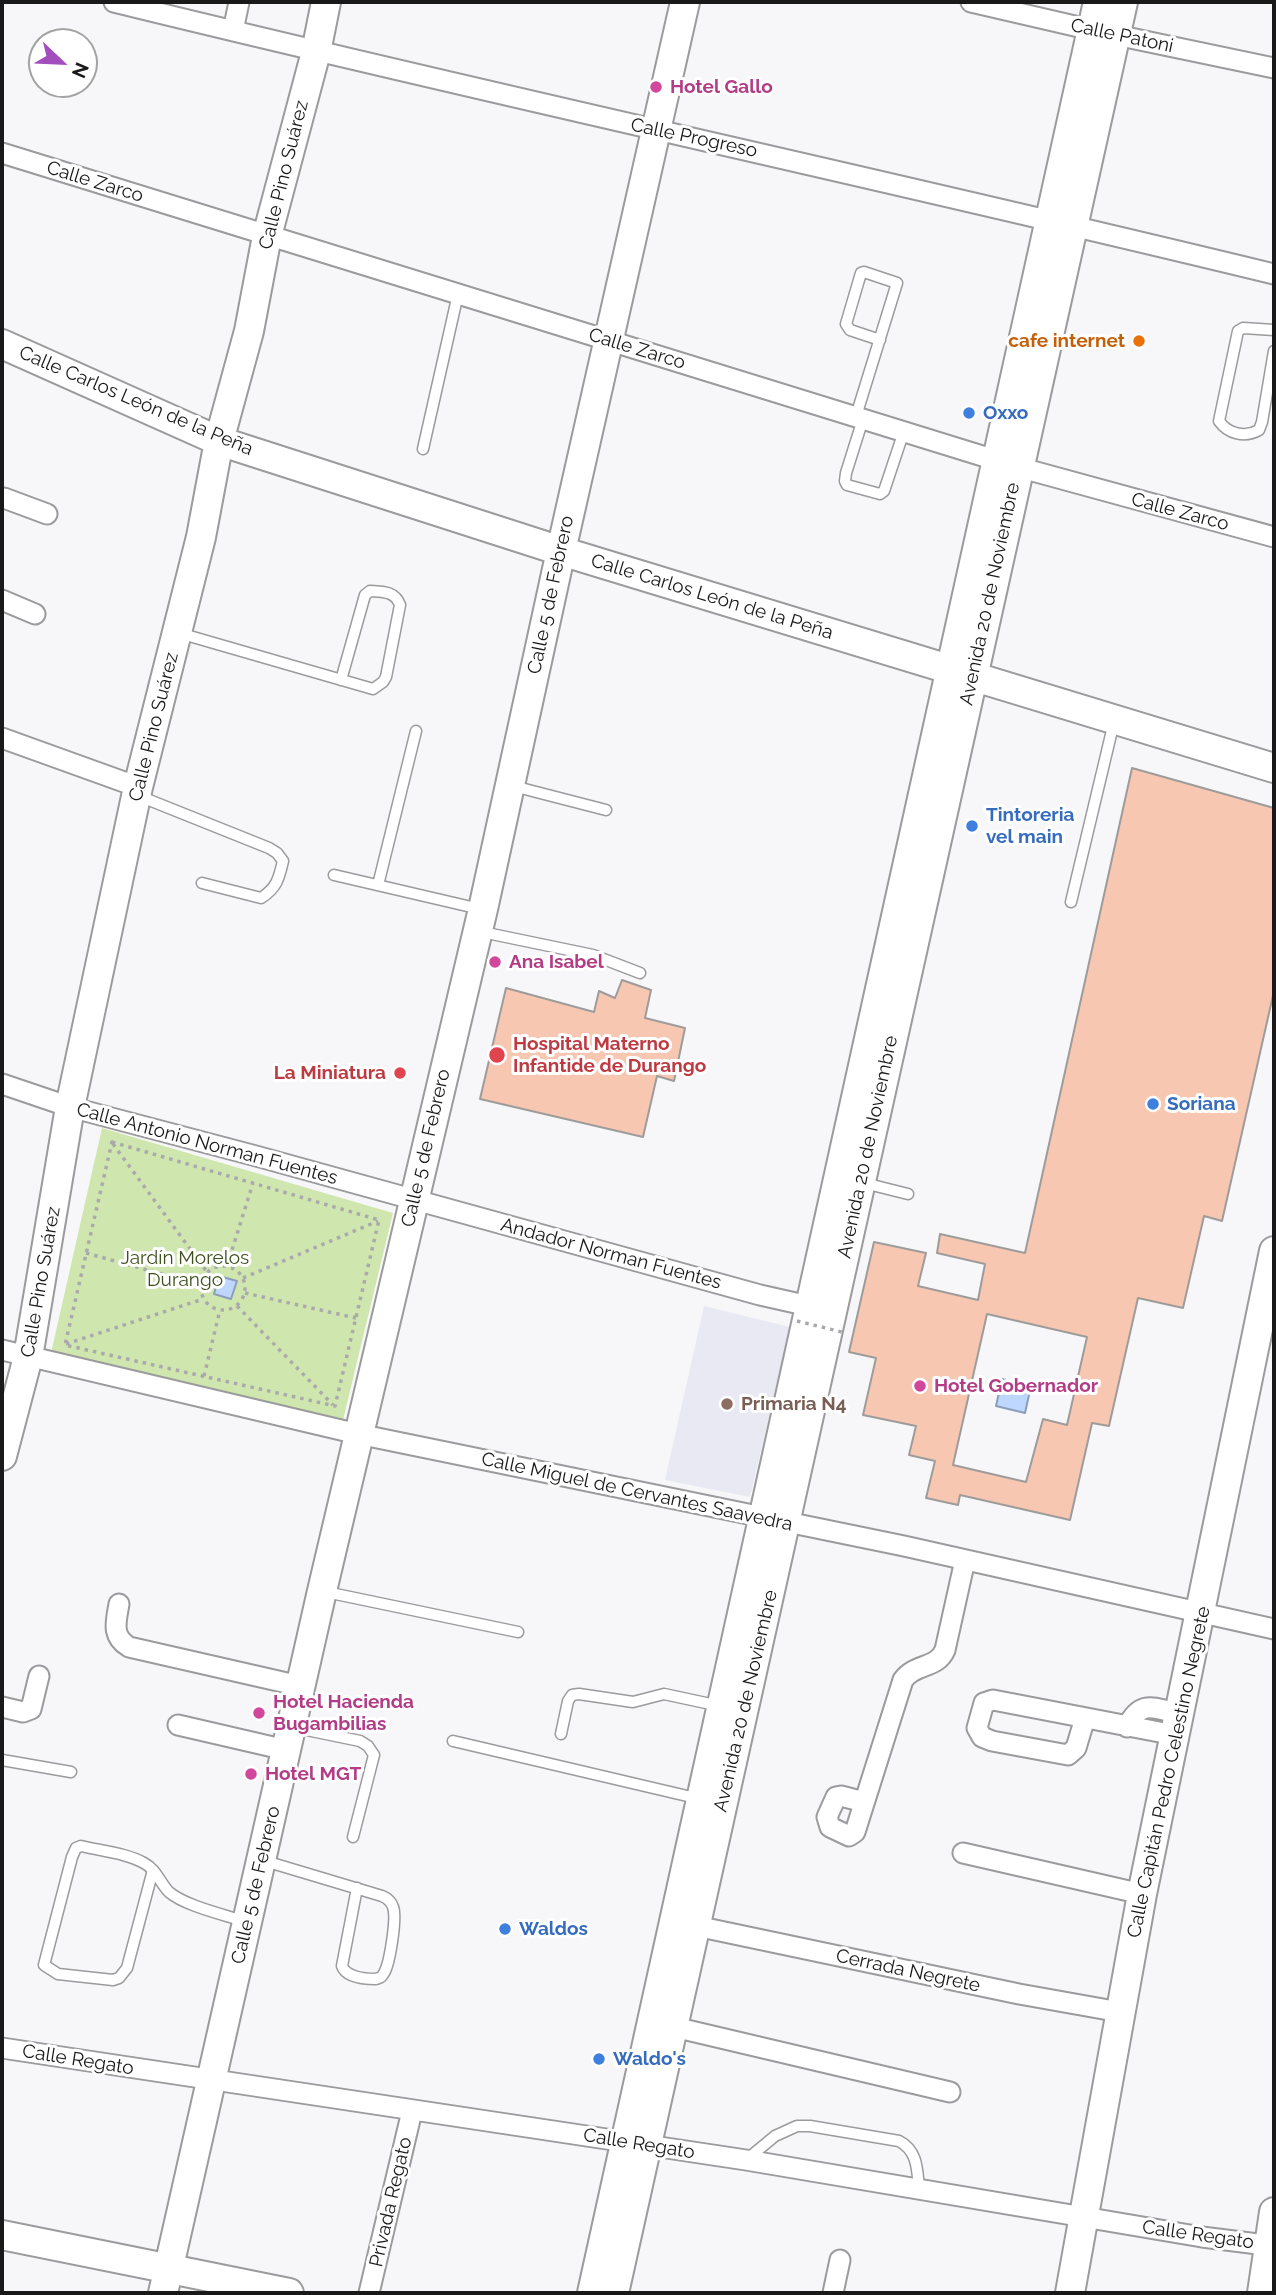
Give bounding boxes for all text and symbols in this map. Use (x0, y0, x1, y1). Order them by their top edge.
street label: Calle Patoni (1069, 14, 1175, 58)
north arrow (28, 28, 98, 98)
text: N (68, 59, 93, 81)
place label: Hotel Gallo (670, 76, 773, 98)
marker: Hotel Gallo (648, 79, 664, 95)
street label: Calle Pino Suárez (254, 98, 314, 252)
street label: Calle Progreso (629, 113, 759, 163)
street label: Calle Zarco (44, 156, 146, 208)
street label: Calle Zarco (586, 323, 688, 375)
place label: cafe internet (1008, 330, 1125, 352)
marker: cafe internet (1131, 333, 1147, 349)
street label: Calle Carlos León de la Peña (16, 341, 256, 461)
place label: Oxxo (983, 402, 1028, 424)
marker: Oxxo (961, 405, 977, 421)
street label: Avenida 20 de Noviembre (955, 481, 1025, 707)
street label: Calle Zarco (1129, 488, 1231, 536)
street label: Calle 5 de Febrero (523, 514, 579, 676)
street label: Calle Carlos León de la Peña (588, 549, 836, 645)
street label: Calle Pino Suárez (124, 650, 184, 804)
place label: Tintoreria vel main (986, 804, 1074, 848)
marker: Tintoreria vel main (964, 818, 980, 834)
place label: Ana Isabel (509, 951, 604, 973)
marker: Ana Isabel (487, 954, 503, 970)
place label: Hospital Materno Infantide de Durango (513, 1033, 706, 1077)
street label: Avenida 20 de Noviembre (833, 1034, 903, 1260)
marker: Hospital Materno Infantide de Durango (487, 1045, 507, 1065)
place label: La Miniatura (274, 1062, 386, 1084)
marker: La Miniatura (392, 1065, 408, 1081)
street label: Calle 5 de Febrero (397, 1067, 455, 1229)
place label: Soriana (1167, 1093, 1236, 1115)
marker: Soriana (1145, 1096, 1161, 1112)
street label: Calle Antonio Norman Fuentes (74, 1098, 340, 1190)
street label: Calle Pino Suárez (17, 1205, 65, 1359)
street label: Andador Norman Fuentes (498, 1214, 724, 1294)
park label: Jardín Morelos Durango (121, 1247, 249, 1291)
place label: Hotel Gobernador (934, 1375, 1098, 1397)
marker: Hotel Gobernador (912, 1378, 928, 1394)
place label: Primaria N4 (741, 1393, 847, 1415)
marker: Primaria N4 (719, 1396, 735, 1412)
street label: Calle Miguel de Cervantes Saavedra (479, 1448, 795, 1536)
street label: Avenida 20 de Noviembre (709, 1588, 783, 1814)
street label: Calle Capitán Pedro Celestino Negrete (1123, 1604, 1215, 1940)
place label: Hotel Hacienda Bugambilias (273, 1691, 414, 1735)
marker: Hotel Hacienda Bugambilias (251, 1705, 267, 1721)
place label: Hotel MGT (265, 1763, 361, 1785)
marker: Hotel MGT (243, 1766, 259, 1782)
street label: Calle 5 de Febrero (227, 1804, 285, 1966)
place label: Waldos (519, 1918, 588, 1940)
marker: Waldos (497, 1921, 513, 1937)
street label: Cerrada Negrete (834, 1945, 982, 1997)
street label: Calle Regato (21, 2040, 135, 2080)
place label: Waldo's (613, 2048, 686, 2070)
marker: Waldo's (591, 2051, 607, 2067)
street label: Calle Regato (582, 2124, 696, 2164)
street label: Privada Regato (365, 2135, 417, 2269)
street label: Calle Regato (1141, 2216, 1255, 2254)

